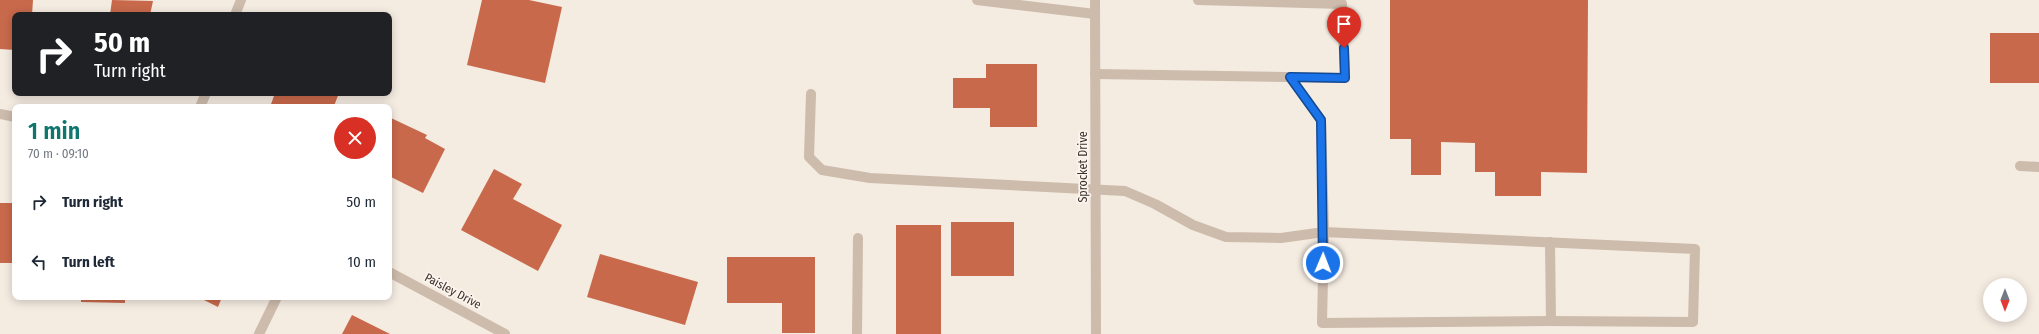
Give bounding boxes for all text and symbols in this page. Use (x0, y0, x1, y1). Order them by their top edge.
pin (1327, 7.0, 1361, 48)
icon: arrive (1333, 13, 1355, 35)
text: 50 m (94, 26, 150, 59)
icon: right (28, 28, 80, 80)
text: Turn right (94, 60, 166, 82)
text: 1 min (28, 117, 80, 145)
button: close (334, 117, 376, 159)
street label: Sprocket Drive (1076, 131, 1090, 203)
text: 70 m · 09:10 (28, 146, 89, 161)
icon: right (28, 191, 50, 213)
text: Turn right (62, 193, 123, 211)
text: 50 m (346, 193, 376, 211)
position arrow (1302, 242, 1344, 284)
icon: left (28, 251, 50, 273)
text: Turn left (62, 253, 115, 271)
text: 10 m (347, 253, 376, 271)
street label: Paisley Drive (422, 270, 484, 312)
north arrow (1983, 278, 2027, 322)
map controls (1983, 278, 2027, 322)

